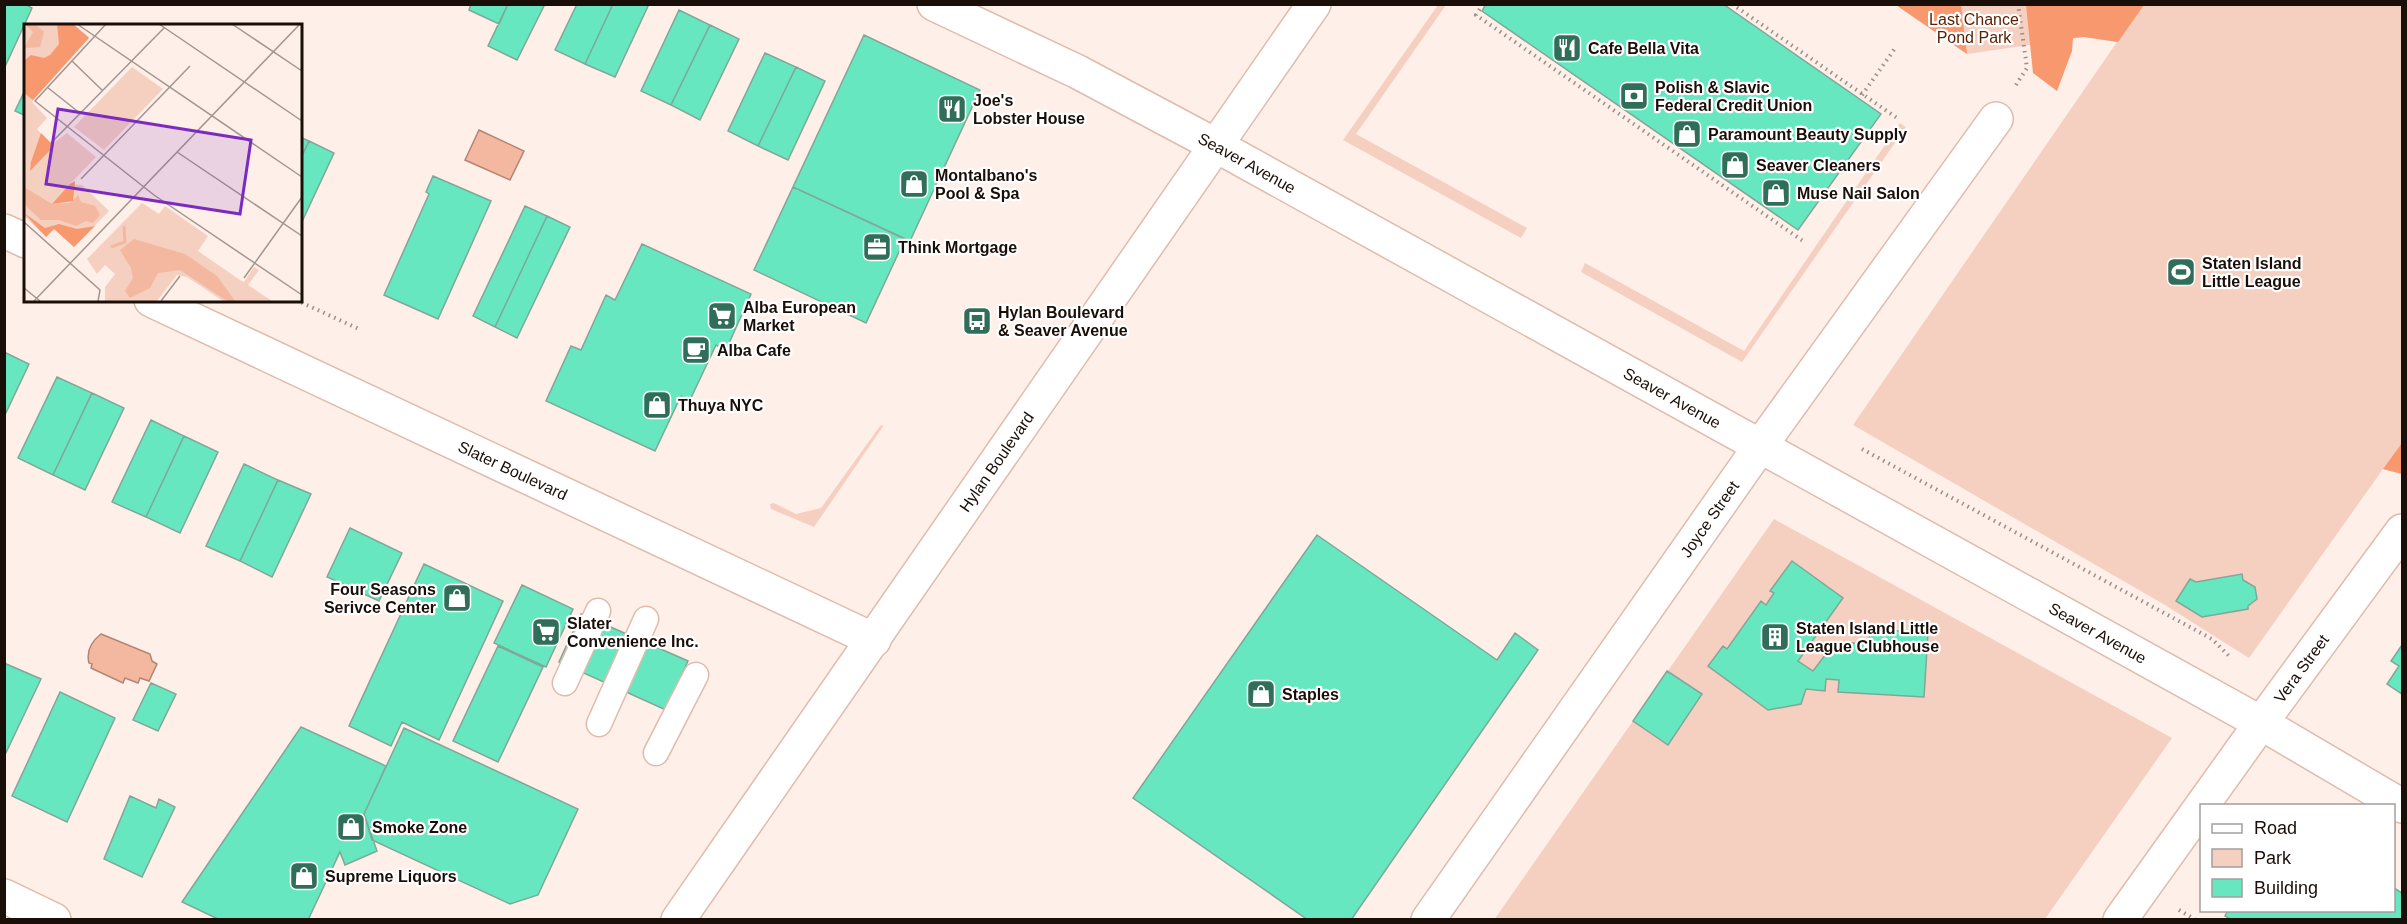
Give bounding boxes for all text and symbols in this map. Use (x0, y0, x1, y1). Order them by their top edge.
park label: Last Chance Pond Park (1929, 11, 2019, 46)
inset map (24, 24, 302, 302)
restaurant icon: Cafe Bella Vita (1551, 32, 1583, 64)
place label: Cafe Bella Vita (1588, 40, 1699, 57)
place label: Polish & Slavic Federal Credit Union (1655, 79, 1812, 114)
bank icon: Polish & Slavic Federal Credit Union (1618, 80, 1650, 112)
place label: Joe's Lobster House (973, 92, 1085, 127)
restaurant icon: Joe's Lobster House (936, 93, 968, 125)
shop icon: Paramount Beauty Supply (1671, 118, 1703, 150)
place label: Paramount Beauty Supply (1708, 126, 1907, 143)
street label: Seaver Avenue (1195, 130, 1298, 197)
shop icon: Seaver Cleaners (1719, 149, 1751, 181)
place label: Seaver Cleaners (1756, 157, 1881, 174)
place label: Montalbano's Pool & Spa (935, 167, 1038, 202)
shop icon: Montalbano's Pool & Spa (898, 168, 930, 200)
shop icon: Muse Nail Salon (1760, 177, 1792, 209)
place label: Muse Nail Salon (1797, 185, 1920, 202)
office icon: Think Mortgage (861, 231, 893, 263)
place label: Think Mortgage (898, 239, 1017, 256)
place label: Staten Island Little League (2202, 255, 2302, 290)
sports icon: Staten Island Little League (2165, 256, 2197, 288)
place label: Alba European Market (743, 299, 856, 334)
supermarket icon: Alba European Market (706, 300, 738, 332)
place label: Hylan Boulevard & Seaver Avenue (998, 304, 1128, 339)
bus stop icon: Hylan Boulevard & Seaver Avenue (961, 305, 993, 337)
cafe icon: Alba Cafe (680, 334, 712, 366)
place label: Alba Cafe (717, 342, 791, 359)
street label: Seaver Avenue (1621, 364, 1724, 432)
shop icon: Thuya NYC (641, 389, 673, 421)
place label: Thuya NYC (678, 397, 764, 414)
street label: Hylan Boulevard (956, 409, 1037, 515)
street label: Slater Boulevard (456, 438, 570, 504)
street label: Joyce Street (1677, 477, 1743, 560)
place label: Four Seasons Serivce Center (324, 581, 436, 616)
shop icon: Four Seasons Serivce Center (441, 582, 473, 614)
street label: Seaver Avenue (2046, 600, 2149, 667)
place label: Slater Convenience Inc. (567, 615, 699, 650)
supermarket icon: Slater Convenience Inc. (530, 616, 562, 648)
place label: Staten Island Little League Clubhouse (1796, 620, 1939, 655)
building icon: Staten Island Little League Clubhouse (1759, 621, 1791, 653)
street label: Vera Street (2271, 631, 2332, 706)
shop icon: Staples (1245, 678, 1277, 710)
place label: Staples (1282, 686, 1339, 703)
legend (2200, 804, 2395, 912)
shop icon: Smoke Zone (335, 811, 367, 843)
text: Road (2254, 818, 2297, 838)
place label: Smoke Zone (372, 819, 467, 836)
text: Park (2254, 848, 2292, 868)
shop icon: Supreme Liquors (288, 860, 320, 892)
place label: Supreme Liquors (325, 868, 457, 885)
text: Building (2254, 878, 2318, 898)

